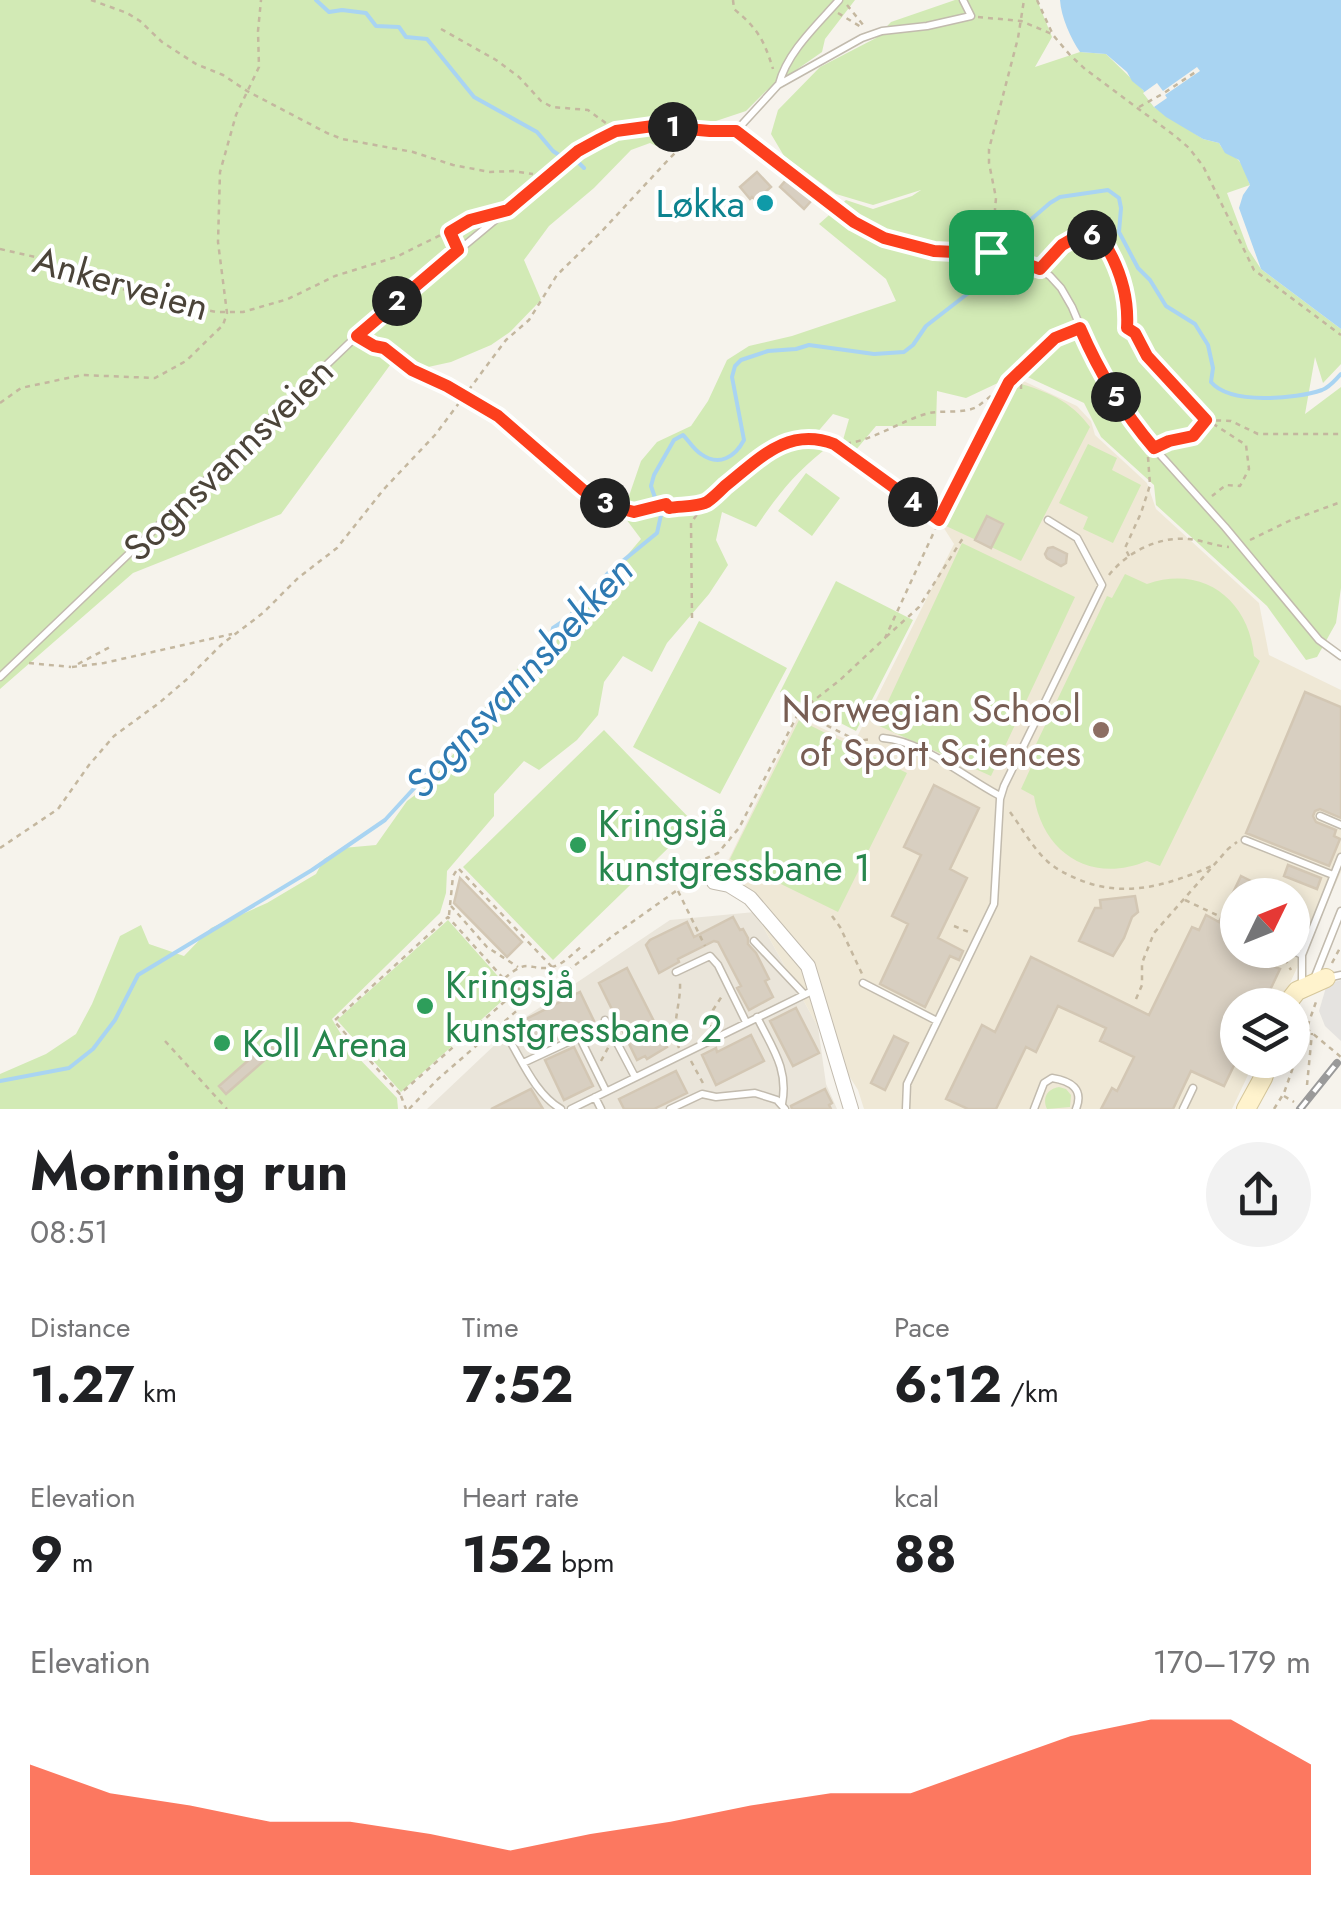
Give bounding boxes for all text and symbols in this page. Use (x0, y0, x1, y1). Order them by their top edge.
pin: 1 (648, 102, 698, 152)
text: 1 (666, 106, 680, 147)
place label: Løkka (655, 176, 745, 231)
marker: Løkka (754, 192, 776, 214)
pin (949, 210, 1034, 295)
pin: 6 (1067, 210, 1117, 260)
text: 6 (1083, 214, 1101, 255)
icon: arrive (964, 225, 1019, 280)
street label: Ankerveien (27, 232, 215, 334)
pin: 2 (372, 276, 422, 326)
text: 2 (388, 280, 406, 321)
street label: Sognsvannsveien (111, 344, 345, 574)
pin: 5 (1091, 372, 1141, 422)
text: 5 (1107, 376, 1125, 417)
pin: 4 (888, 477, 938, 527)
pin: 3 (580, 478, 630, 528)
text: 4 (903, 481, 923, 522)
text: 3 (596, 482, 614, 523)
water label: Sognsvannsbekken (391, 543, 647, 811)
place label: Norwegian School of Sport Sciences (781, 681, 1081, 780)
marker: Norwegian School of Sport Sciences (1090, 719, 1112, 741)
place label: Kringsjå kunstgressbane 1 (598, 796, 871, 895)
marker: Kringsjå kunstgressbane 1 (567, 834, 589, 856)
north arrow (1220, 878, 1310, 968)
map controls (1220, 878, 1310, 1078)
place label: Kringsjå kunstgressbane 2 (445, 957, 722, 1056)
button: layers (1220, 988, 1310, 1078)
marker: Kringsjå kunstgressbane 2 (414, 995, 436, 1017)
place label: Koll Arena (242, 1016, 407, 1071)
marker: Koll Arena (211, 1032, 233, 1054)
text: Morning run (30, 1131, 348, 1211)
button: share (1206, 1142, 1311, 1247)
text: 08:51 (30, 1209, 109, 1255)
text: Distance (30, 1307, 130, 1348)
text: Time (462, 1307, 519, 1348)
text: Pace (894, 1307, 950, 1348)
text: 1.27 (30, 1348, 135, 1421)
text: 7:52 (462, 1348, 573, 1421)
text: 6:12 (894, 1348, 1002, 1421)
text: km (135, 1372, 177, 1413)
text: /km (1002, 1372, 1059, 1413)
text: Elevation (30, 1477, 136, 1518)
text: Heart rate (462, 1477, 579, 1518)
text: kcal (894, 1477, 939, 1518)
text: 9 (30, 1518, 63, 1591)
text: 152 (462, 1518, 553, 1591)
text: 88 (894, 1518, 957, 1591)
text: m (63, 1542, 94, 1583)
text: bpm (553, 1542, 615, 1583)
text: Elevation (30, 1639, 151, 1685)
text: 170–179 m (1153, 1639, 1311, 1685)

